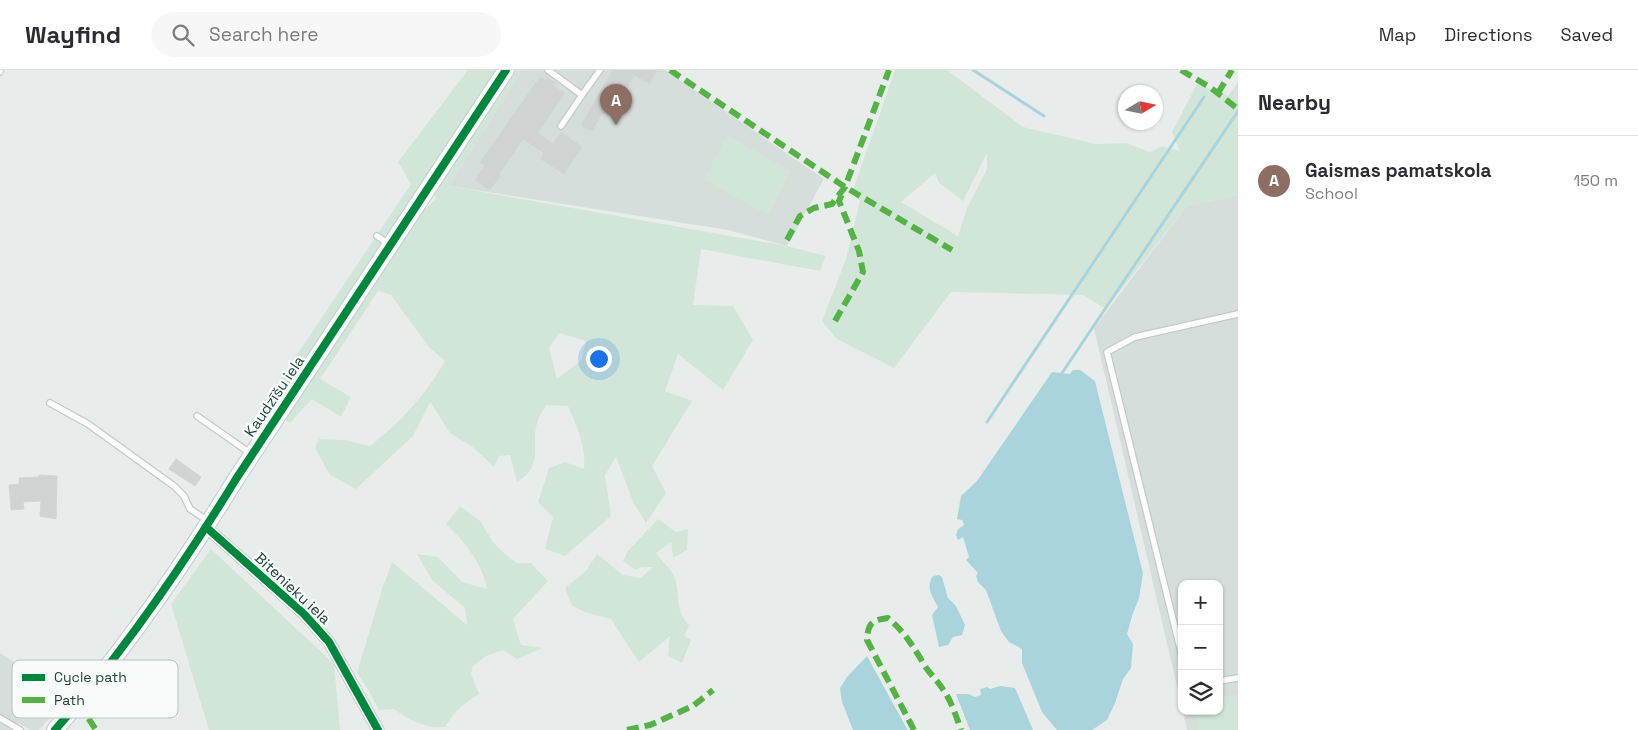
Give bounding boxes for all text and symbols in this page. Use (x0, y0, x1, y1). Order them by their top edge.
search box (151, 12, 501, 57)
text: Wayfind (25, 19, 121, 50)
icon: search (169, 21, 197, 49)
text: Search here (209, 22, 319, 47)
text: Map (1379, 23, 1416, 46)
text: Directions (1444, 23, 1533, 46)
text: Saved (1561, 23, 1613, 46)
pin: A (600, 84, 632, 125)
north arrow (1118, 85, 1163, 130)
text: Nearby (1258, 89, 1331, 116)
text: Gaismas pamatskola (1305, 158, 1492, 183)
text: A (1269, 170, 1279, 191)
text: 150 m (1574, 170, 1618, 191)
text: School (1305, 183, 1358, 204)
your location (586, 346, 612, 372)
street label: Kaudzīšu iela (240, 352, 308, 440)
street label: Bitenieku iela (251, 548, 335, 628)
map controls (1178, 580, 1223, 715)
button: + (1178, 580, 1223, 625)
button: − (1178, 625, 1223, 670)
legend (12, 660, 178, 718)
text: Cycle path (54, 668, 127, 686)
button: layers (1178, 670, 1223, 715)
text: Path (54, 691, 85, 709)

